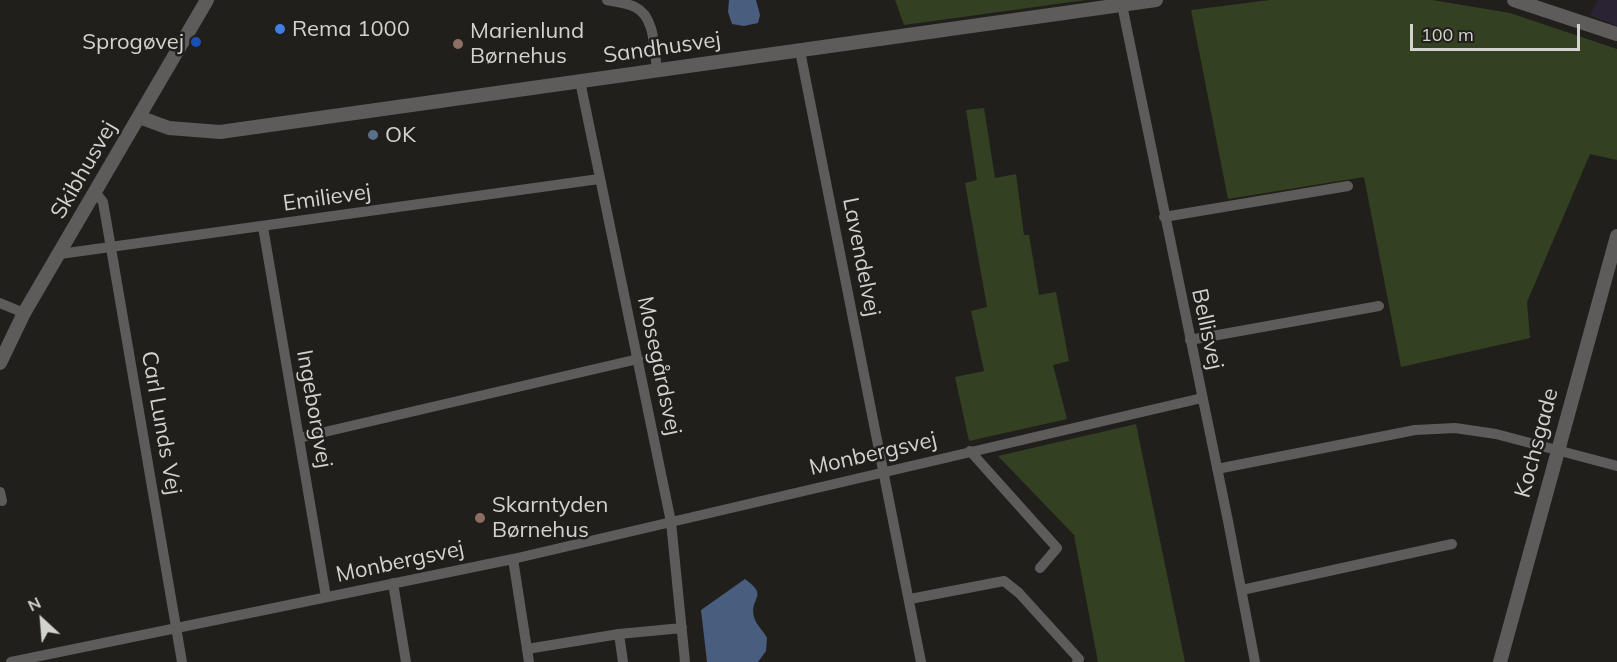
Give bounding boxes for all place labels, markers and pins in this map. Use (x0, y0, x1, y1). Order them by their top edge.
place label: Rema 1000 (292, 16, 410, 42)
place label: Marienlund Børnehus (470, 18, 584, 70)
marker: Rema 1000 (273, 22, 287, 36)
place label: Sprogøvej (82, 29, 184, 55)
marker: Sprogøvej (189, 35, 203, 49)
marker: Marienlund Børnehus (451, 37, 465, 51)
place label: OK (385, 122, 416, 148)
marker: OK (366, 128, 380, 142)
place label: Skarntyden Børnehus (492, 492, 608, 544)
marker: Skarntyden Børnehus (473, 511, 487, 525)

